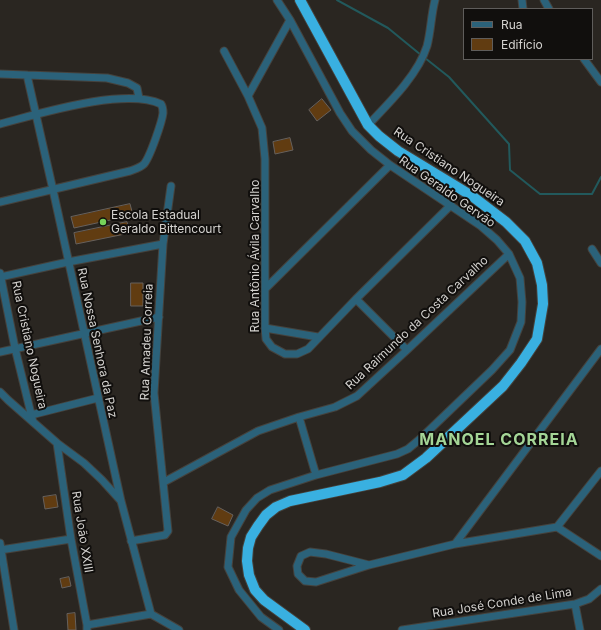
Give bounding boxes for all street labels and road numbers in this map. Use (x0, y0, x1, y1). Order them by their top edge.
street label: Rua Cristiano Nogueira (391, 124, 507, 210)
street label: Rua Geraldo Gervão (396, 153, 498, 231)
street label: Rua Antônio Ávila Carvalho (248, 180, 262, 332)
street label: Rua Raimundo da Costa Carvalho (343, 253, 491, 393)
street label: Rua Nossa Senhora da Paz (74, 267, 120, 419)
street label: Rua Cristiano Nogueira (8, 280, 50, 410)
street label: Rua Amadeu Correia (138, 283, 156, 401)
street label: Rua João XXIII (68, 490, 96, 574)
street label: Rua José Conde de Lima (431, 585, 573, 621)

